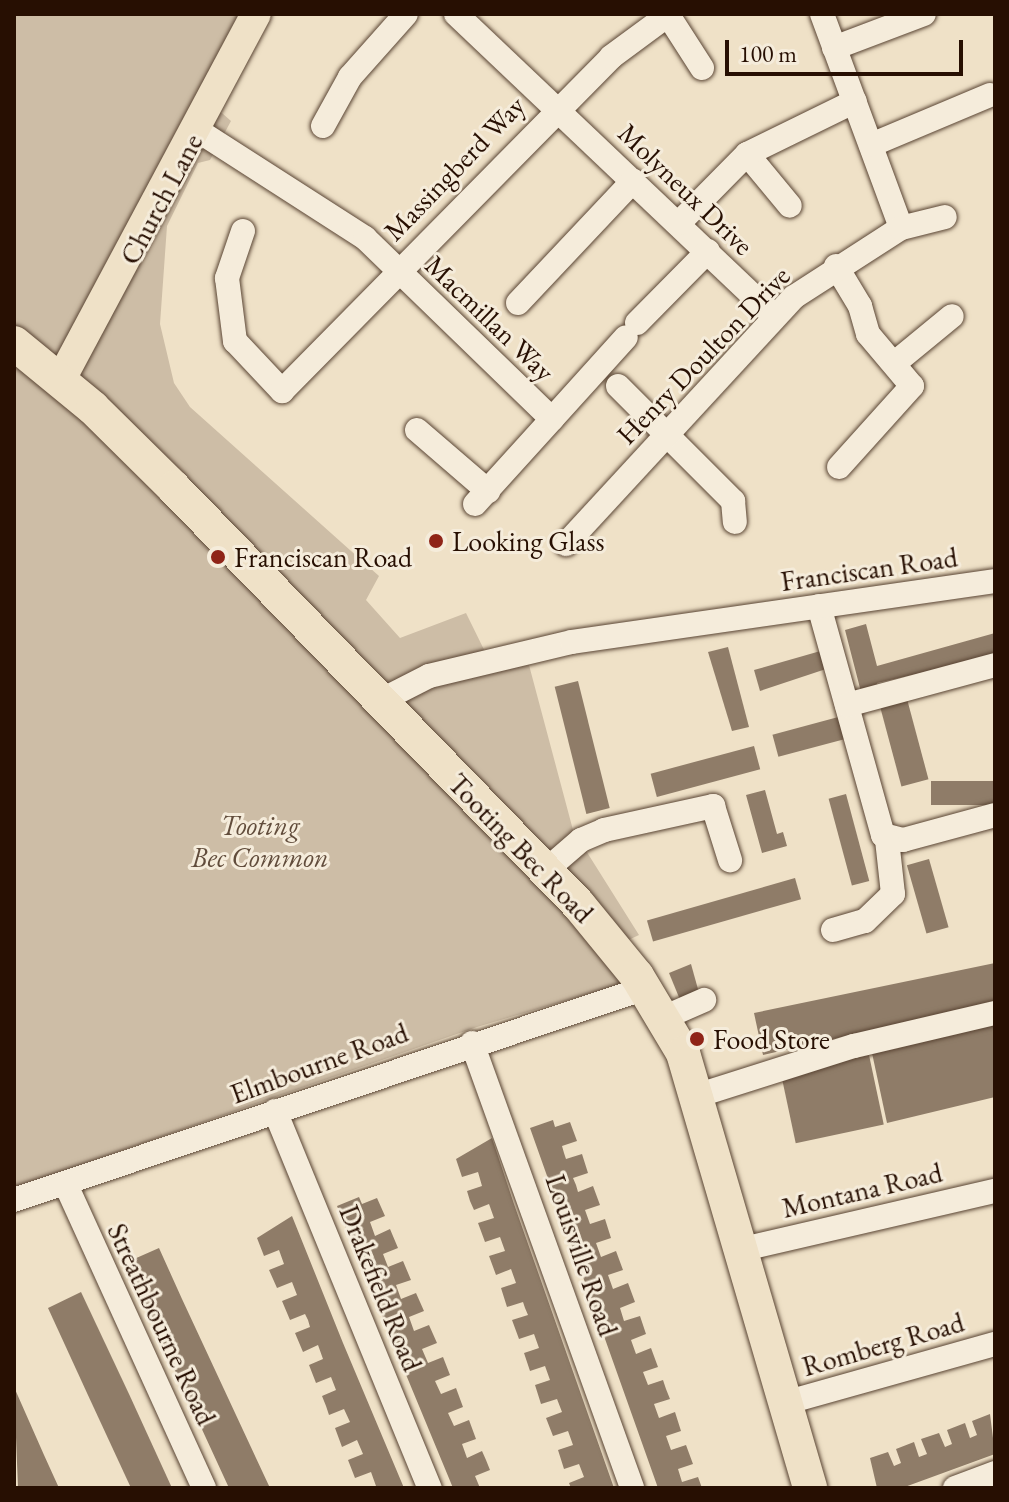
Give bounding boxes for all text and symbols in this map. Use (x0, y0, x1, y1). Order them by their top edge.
scale bar (729, 24, 967, 74)
text: 100 m (739, 38, 797, 69)
street label: Massingberd Way (377, 89, 531, 247)
street label: Molyneux Drive (611, 116, 761, 262)
street label: Church Lane (113, 128, 209, 270)
street label: Macmillan Way (418, 248, 562, 388)
street label: Henry Doulton Drive (609, 259, 797, 451)
place label: Looking Glass (452, 524, 605, 558)
marker: Looking Glass (427, 532, 445, 550)
place label: Franciscan Road (234, 540, 412, 574)
street label: Franciscan Road (778, 540, 960, 598)
marker: Franciscan Road (209, 548, 227, 566)
street label: Tooting Bec Road (441, 766, 601, 930)
park label: Tooting Bec Common (191, 808, 329, 874)
street label: Elmbourne Road (226, 1015, 412, 1111)
place label: Food Store (713, 1022, 830, 1056)
marker: Food Store (688, 1030, 706, 1048)
street label: Montana Road (779, 1155, 945, 1225)
street label: Louisville Road (539, 1170, 625, 1340)
street label: Drakefield Road (332, 1200, 430, 1376)
street label: Streathbourne Road (101, 1218, 223, 1430)
street label: Romberg Road (798, 1305, 968, 1383)

